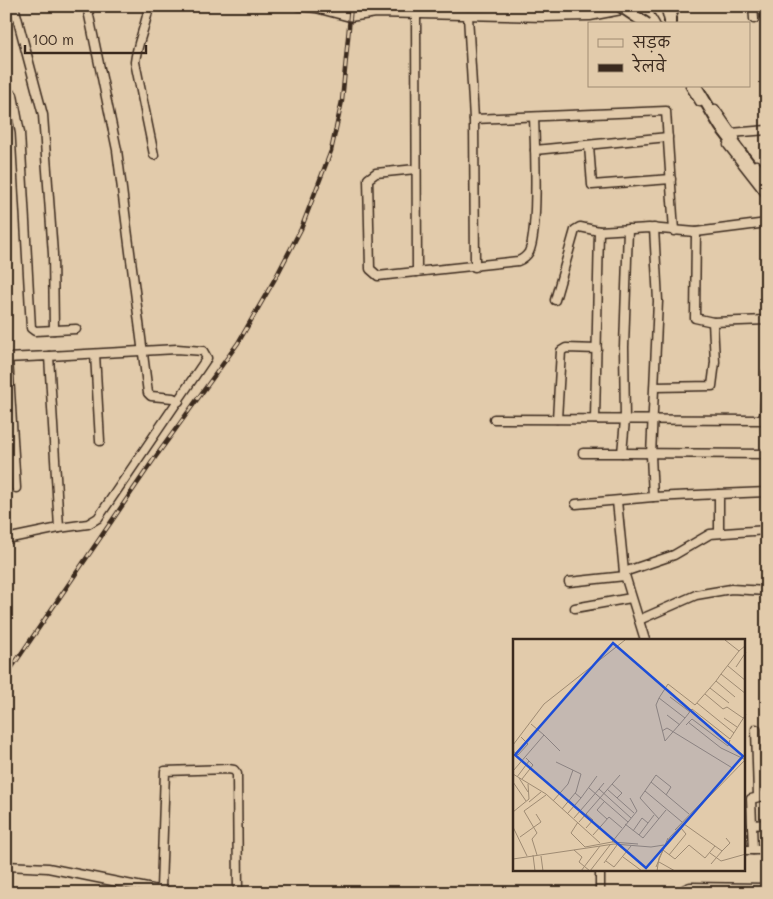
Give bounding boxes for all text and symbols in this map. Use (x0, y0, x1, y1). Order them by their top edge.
scale bar (25, 22, 146, 54)
legend (588, 22, 750, 88)
text: 100 m (32, 29, 74, 49)
text: सड़क (632, 32, 671, 53)
text: रेलवे (631, 53, 667, 76)
inset map (513, 639, 746, 872)

